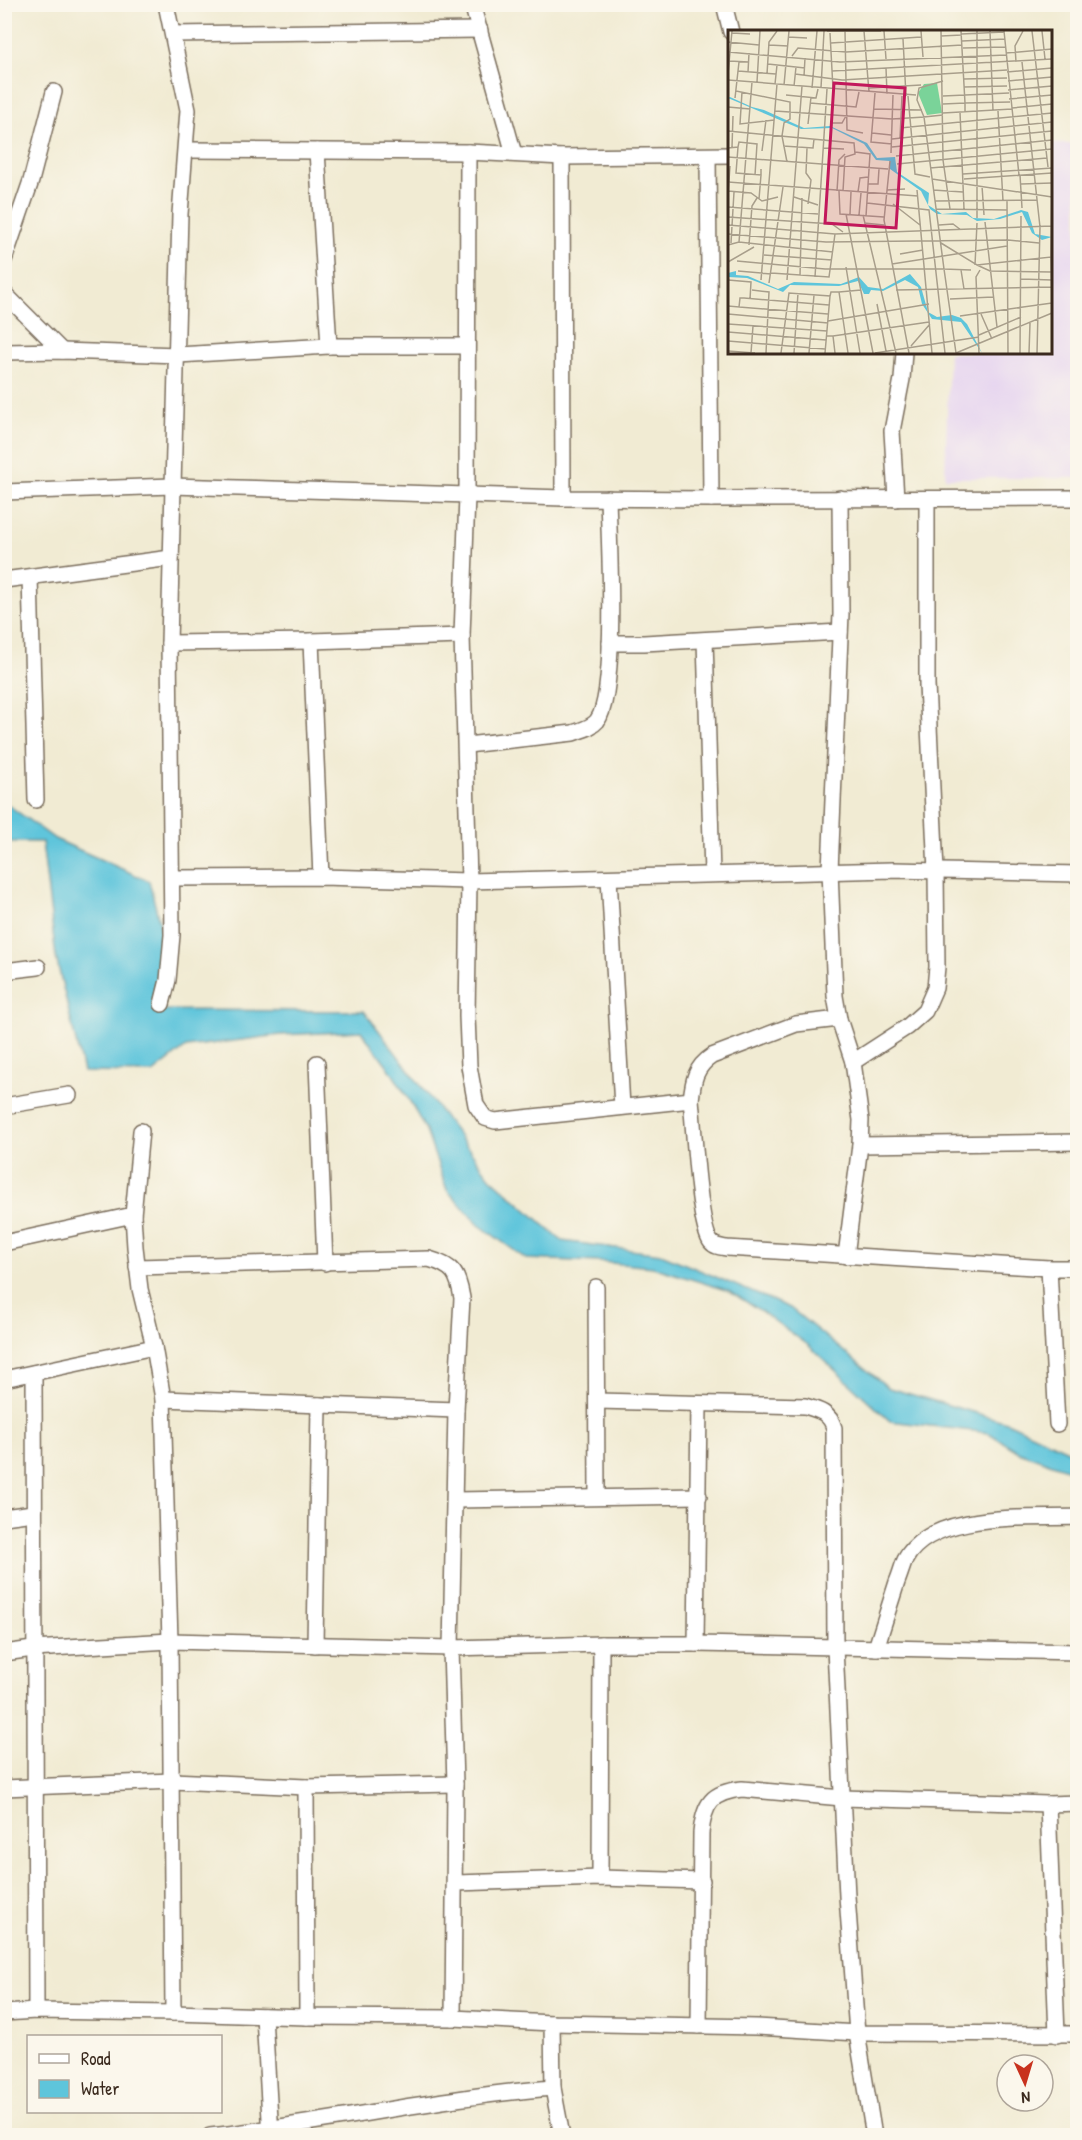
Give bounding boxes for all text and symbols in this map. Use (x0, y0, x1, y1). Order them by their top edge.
inset map (728, 30, 1052, 354)
legend (27, 2035, 222, 2113)
text: Road (81, 2046, 111, 2071)
north arrow (995, 2053, 1055, 2113)
text: Water (81, 2076, 119, 2101)
text: N (1021, 2087, 1031, 2109)

